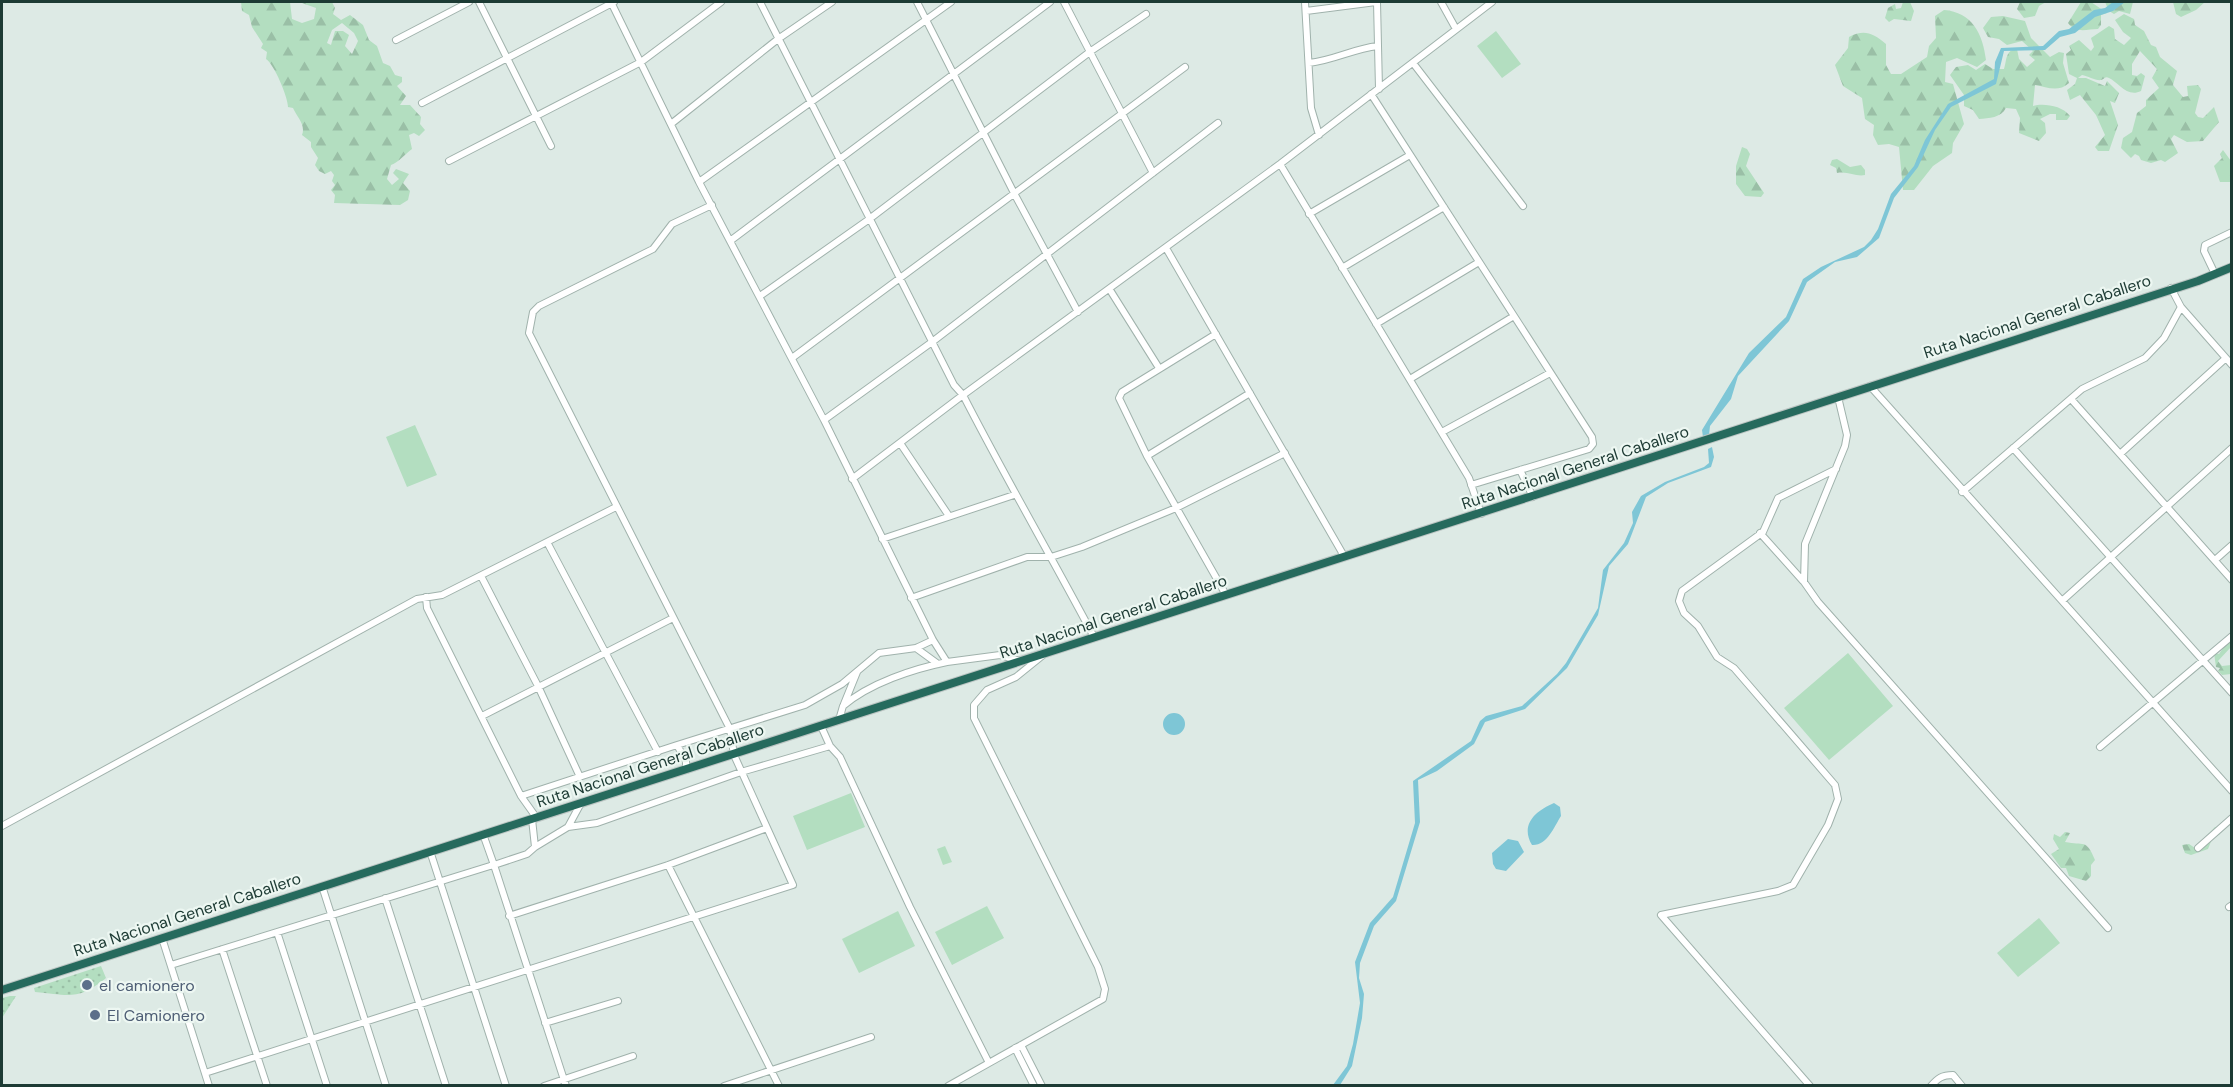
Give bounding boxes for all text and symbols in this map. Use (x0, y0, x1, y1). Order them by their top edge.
street label: Ruta Nacional General Caballero (1921, 270, 2154, 363)
street label: Ruta Nacional General Caballero (1459, 421, 1692, 514)
street label: Ruta Nacional General Caballero (997, 570, 1230, 663)
street label: Ruta Nacional General Caballero (534, 719, 767, 812)
street label: Ruta Nacional General Caballero (71, 868, 304, 961)
place label: el camionero (99, 975, 195, 996)
marker: el camionero (80, 978, 94, 992)
place label: El Camionero (107, 1005, 205, 1026)
marker: El Camionero (88, 1008, 102, 1022)

